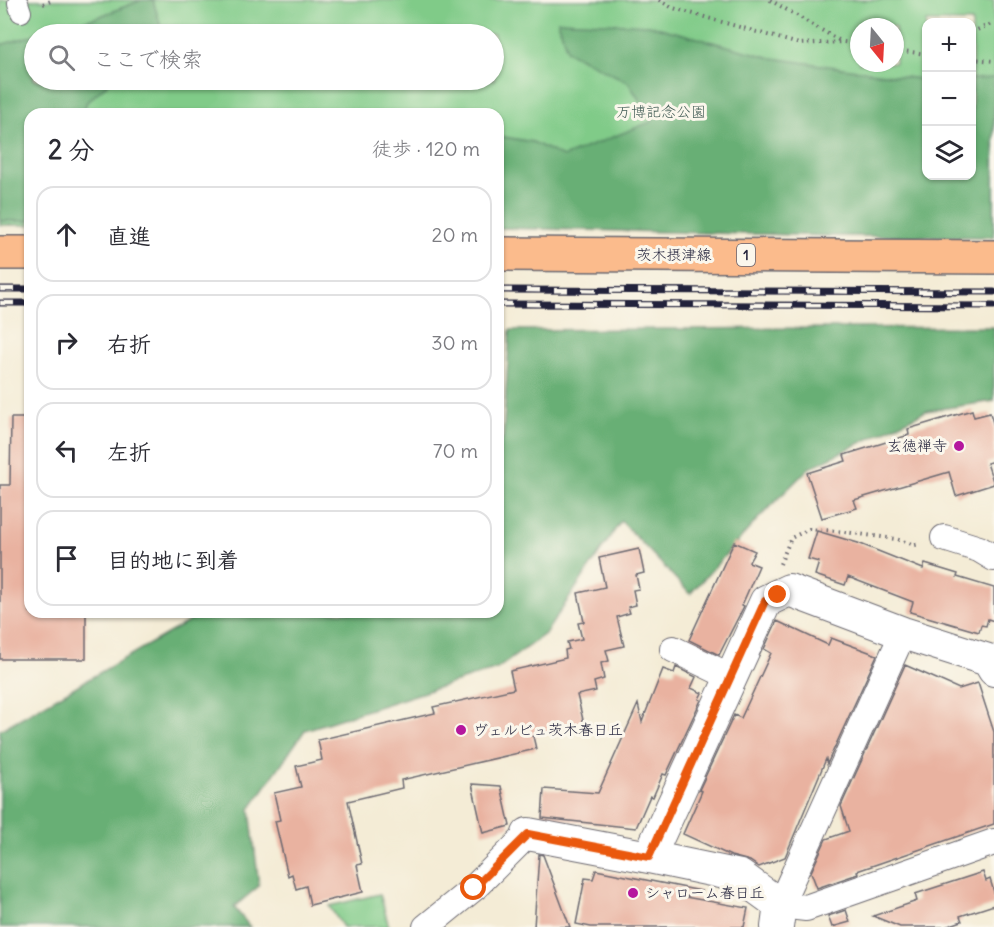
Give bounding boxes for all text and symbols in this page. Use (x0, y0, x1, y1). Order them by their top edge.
north arrow (850, 18, 904, 72)
map controls (922, 18, 976, 180)
button: + (922, 18, 976, 72)
search box (24, 24, 504, 90)
icon: search (45, 41, 78, 74)
text: ここで検索 (93, 45, 203, 73)
button: − (922, 72, 976, 126)
park label: 万博記念公園 (616, 102, 706, 121)
button: layers (922, 126, 976, 180)
text: 2 分 (48, 133, 94, 166)
text: 徒歩 · 120 m (372, 136, 480, 161)
icon: ahead (50, 218, 83, 251)
text: 直進 (107, 222, 151, 250)
text: 20 m (432, 222, 478, 247)
road number: 1 (737, 244, 755, 266)
street label: 茨木摂津線 (636, 245, 712, 264)
icon: right (50, 326, 83, 359)
text: 右折 (107, 330, 151, 358)
text: 30 m (431, 330, 478, 355)
icon: left (50, 434, 83, 467)
place label: 玄徳禅寺 (887, 436, 947, 455)
text: 左折 (107, 438, 151, 466)
text: 70 m (433, 438, 478, 463)
marker: 玄徳禅寺 (952, 439, 966, 453)
icon: arrive (50, 542, 83, 575)
text: 目的地に到着 (107, 546, 239, 574)
route end (764, 581, 790, 607)
place label: ヴェルビュ茨木春日丘 (473, 720, 623, 739)
marker: ヴェルビュ茨木春日丘 (454, 723, 468, 737)
route start (460, 874, 486, 900)
place label: シャローム春日丘 (645, 883, 764, 902)
marker: シャローム春日丘 (626, 886, 640, 900)

